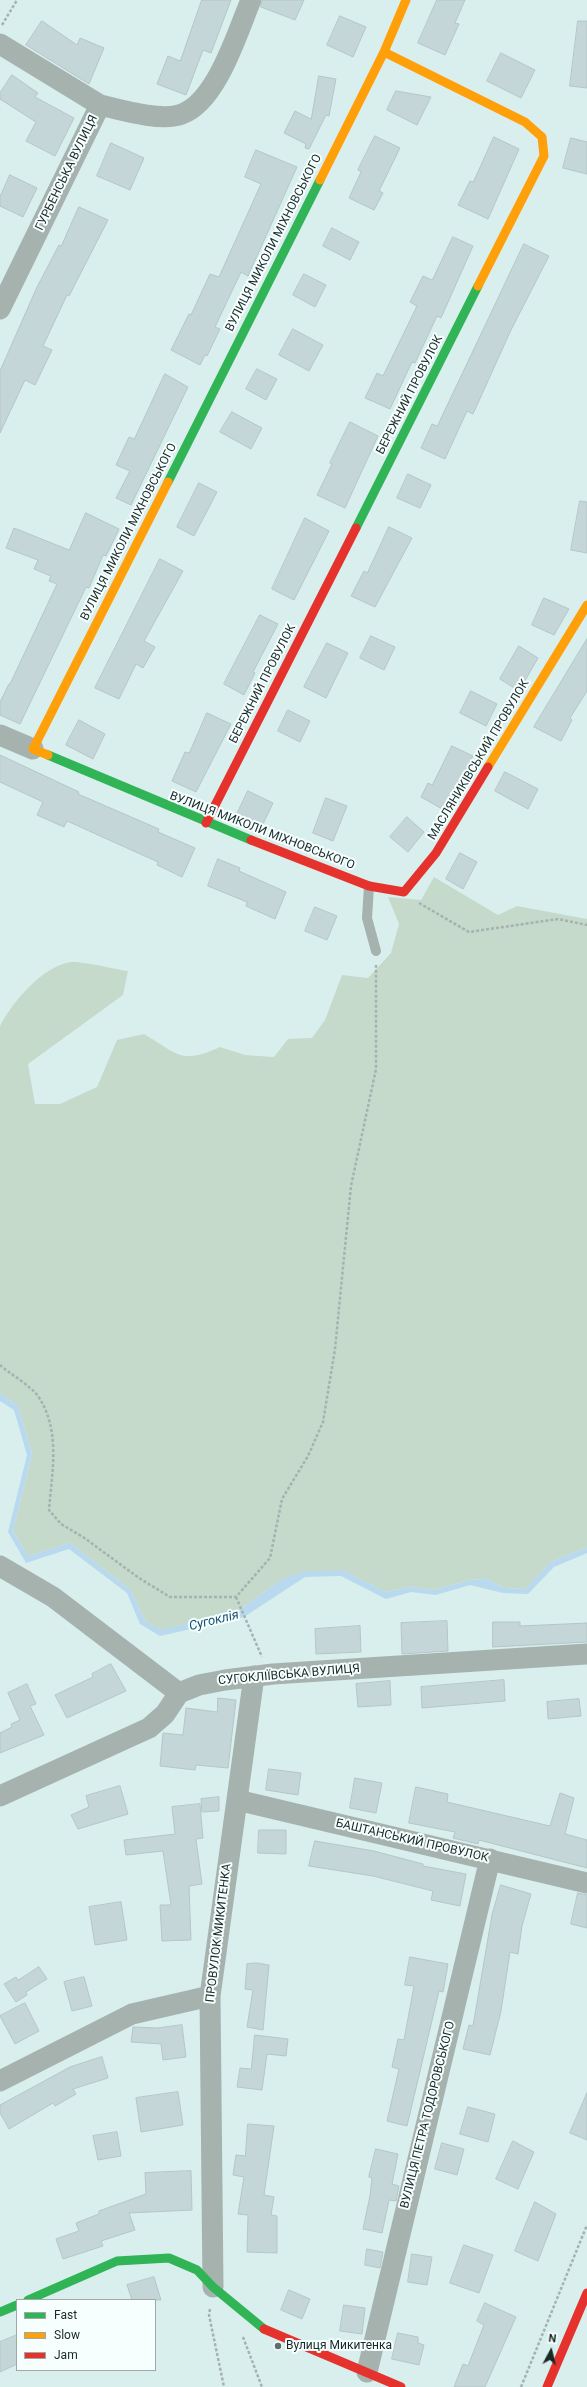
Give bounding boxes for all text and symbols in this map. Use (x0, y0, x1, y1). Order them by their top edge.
street label: ГУРБЕНСЬКА ВУЛИЦЯ (33, 113, 101, 233)
street label: ВУЛИЦЯ МИКОЛИ МІХНОВСЬКОГО (223, 152, 325, 334)
street label: БЕРЕЖНИЙ ПРОВУЛОК (374, 333, 446, 457)
street label: ВУЛИЦЯ МИКОЛИ МІХНОВСЬКОГО (78, 441, 180, 623)
street label: БЕРЕЖНИЙ ПРОВУЛОК (227, 622, 299, 746)
street label: МАСЛЯНИКІВСЬКИЙ ПРОВУЛОК (425, 677, 533, 843)
street label: ВУЛИЦЯ МИКОЛИ МІХНОВСЬКОГО (167, 789, 357, 873)
water label: Сугоклія (188, 1607, 240, 1635)
street label: СУГОКЛІЇВСЬКА ВУЛИЦЯ (218, 1662, 360, 1688)
street label: БАШТАНСЬКИЙ ПРОВУЛОК (334, 1816, 490, 1866)
street label: ПРОВУЛОК МИКИТЕНКА (203, 1863, 235, 2003)
street label: ВУЛИЦЯ ПЕТРА ТОДОРОВСЬКОГО (398, 2020, 458, 2210)
legend (16, 2299, 156, 2371)
text: Fast (54, 2308, 77, 2322)
text: Slow (54, 2328, 80, 2342)
north arrow (531, 2331, 571, 2371)
text: N (548, 2332, 557, 2346)
place label: Вулиця Микитенка (286, 2339, 392, 2353)
marker: Вулиця Микитенка (273, 2341, 283, 2351)
text: Jam (54, 2348, 78, 2362)

